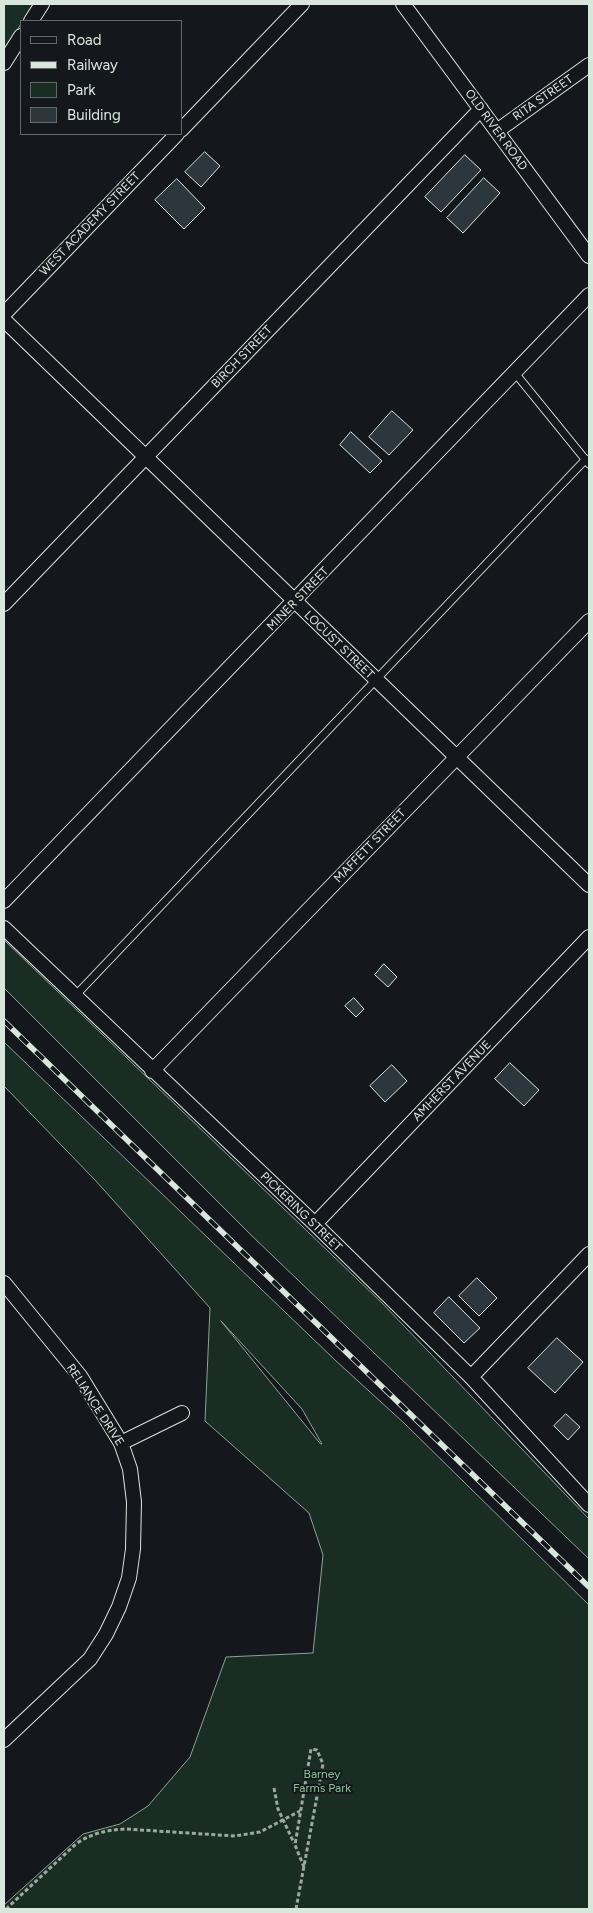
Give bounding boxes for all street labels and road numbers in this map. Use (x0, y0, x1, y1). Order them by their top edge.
street label: RITA STREET (510, 72, 576, 124)
street label: OLD RIVER ROAD (462, 87, 530, 173)
street label: WEST ACADEMY STREET (37, 169, 143, 279)
street label: BIRCH STREET (209, 323, 275, 391)
street label: MINER STREET (264, 564, 332, 634)
street label: LOCUST STREET (301, 608, 377, 682)
street label: MAFFETT STREET (331, 806, 409, 886)
street label: AMHERST AVENUE (410, 1038, 494, 1124)
street label: PICKERING STREET (257, 1169, 345, 1255)
street label: RELIANCE DRIVE (63, 1361, 127, 1449)

